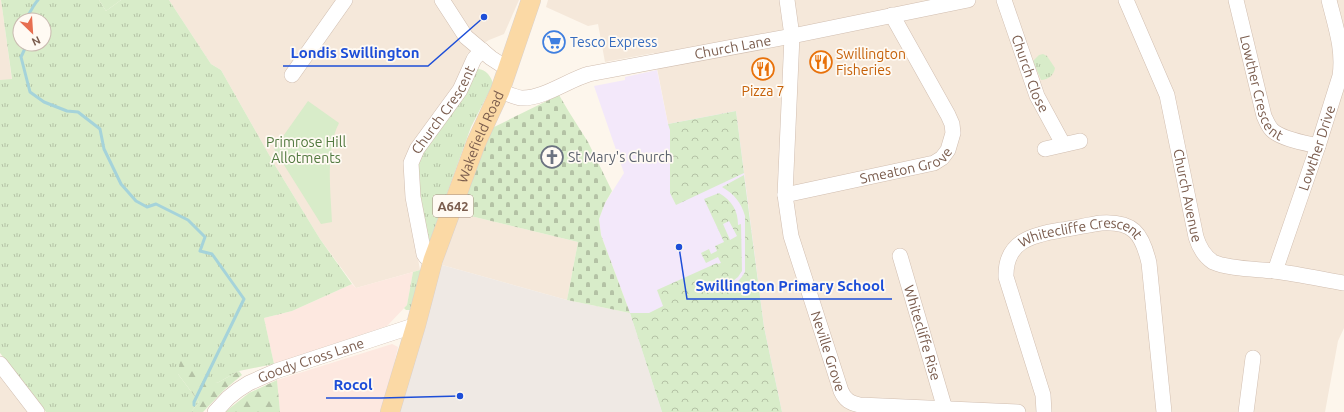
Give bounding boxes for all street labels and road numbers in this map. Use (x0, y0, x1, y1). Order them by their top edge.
street label: Church Lane (693, 32, 772, 62)
street label: Church Close (1008, 32, 1052, 115)
street label: Lowther Crescent (1237, 33, 1286, 144)
street label: Church Crescent (408, 63, 478, 157)
street label: Wakefield Road (454, 88, 507, 185)
street label: Lowther Drive (1295, 103, 1338, 193)
street label: Smeaton Grove (858, 144, 955, 187)
street label: Church Avenue (1170, 147, 1205, 244)
road number: A642 (433, 195, 473, 217)
street label: Whitecliffe Crescent (1015, 215, 1146, 250)
street label: Whitecliffe Rise (901, 283, 944, 382)
street label: Neville Grove (808, 309, 849, 393)
street label: Goody Cross Lane (255, 335, 366, 386)

